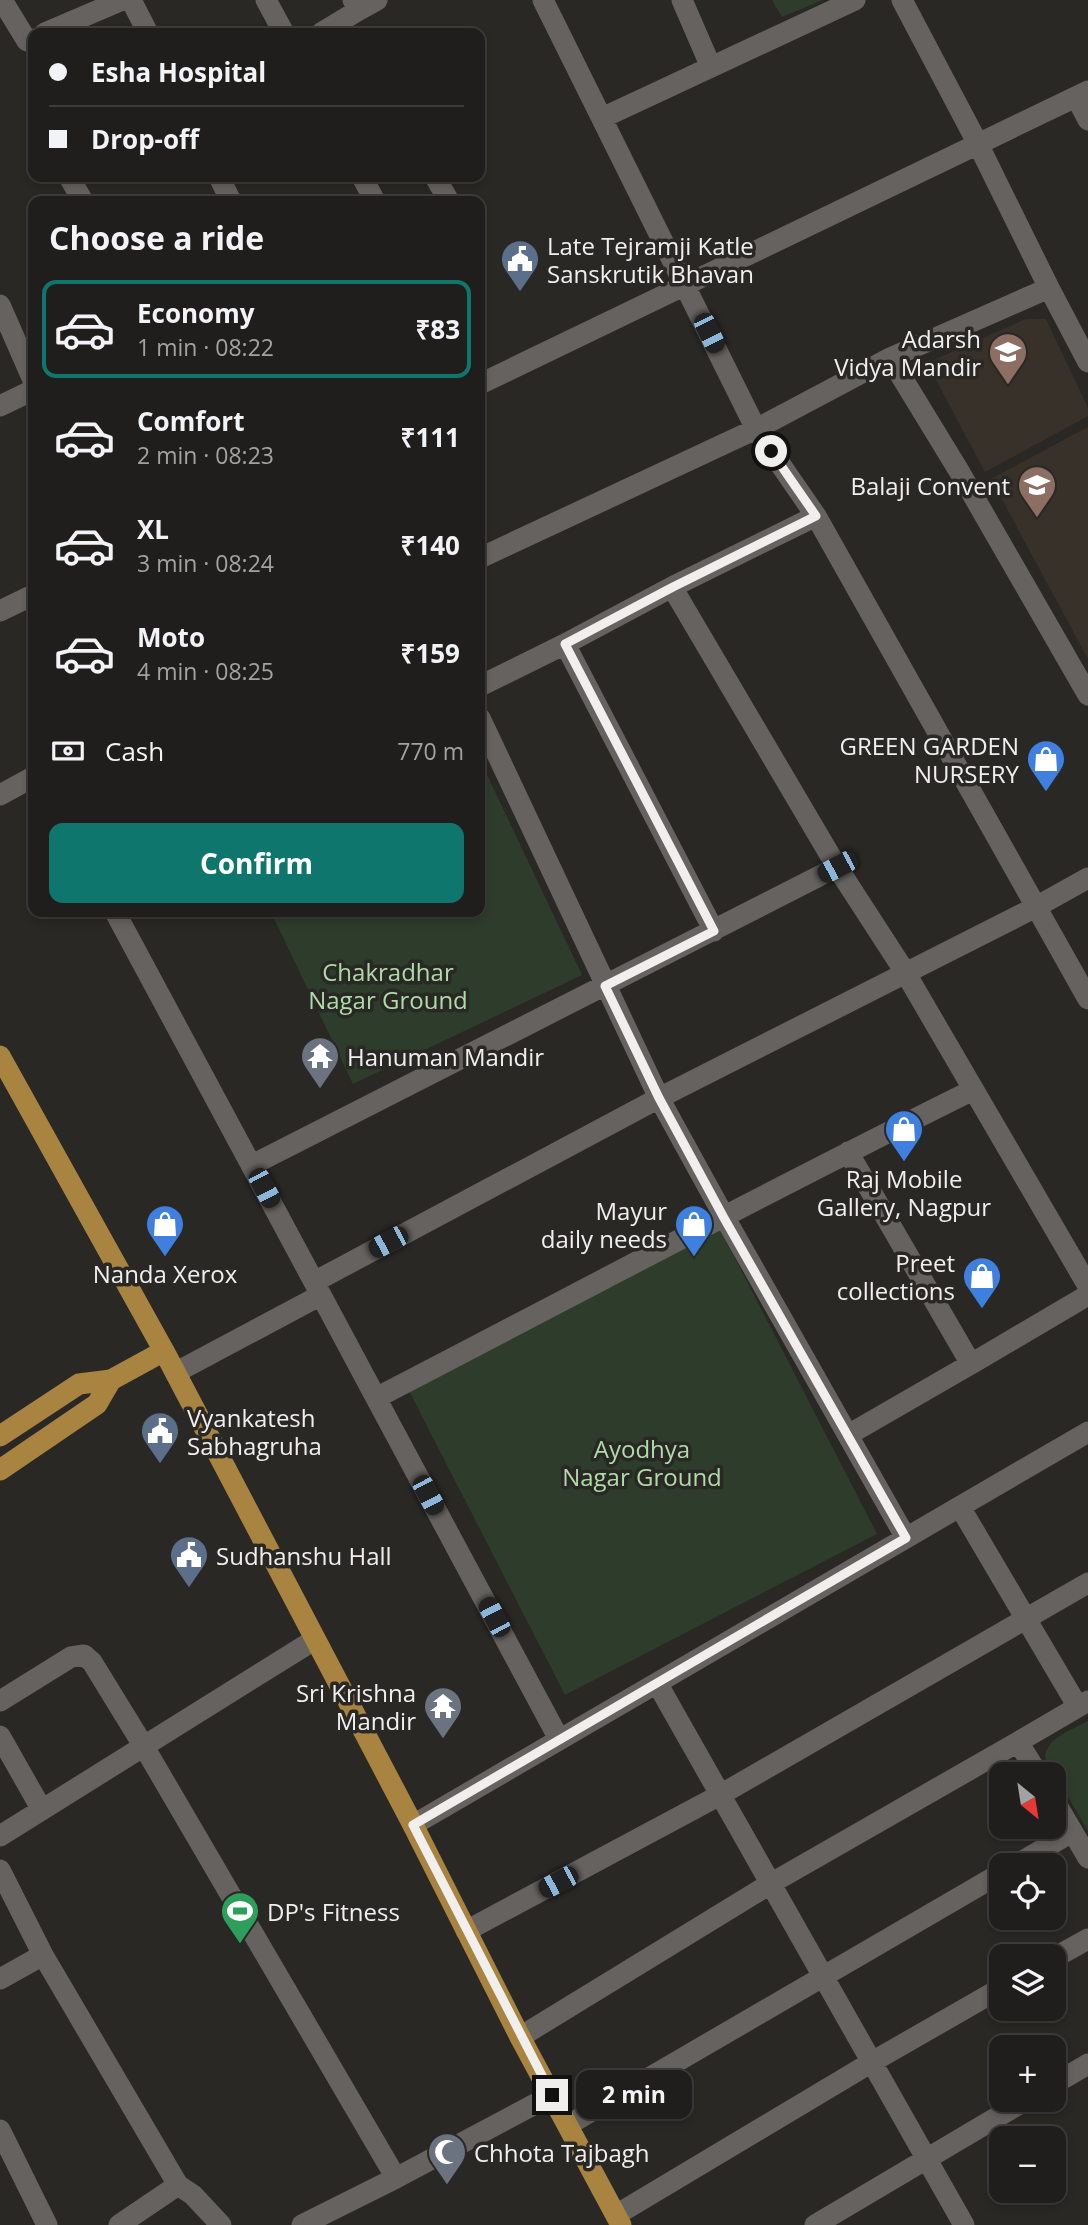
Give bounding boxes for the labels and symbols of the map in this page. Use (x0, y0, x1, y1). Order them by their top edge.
place label: Late Tejramji Katle Sanskrutik Bhavan (547, 229, 754, 290)
public building icon: Late Tejramji Katle Sanskrutik Bhavan (499, 238, 541, 293)
car (691, 310, 728, 356)
place label: Adarsh Vidya Mandir (834, 322, 981, 383)
school or university icon: Adarsh Vidya Mandir (987, 331, 1029, 386)
route start (755, 435, 787, 467)
school or university icon: Balaji Convent (1016, 464, 1058, 519)
place label: Balaji Convent (850, 469, 1010, 502)
place label: GREEN GARDEN NURSERY (840, 729, 1020, 790)
shop icon: GREEN GARDEN NURSERY (1025, 738, 1067, 793)
car (814, 848, 861, 886)
park label: Chakradhar Nagar Ground (308, 955, 468, 1016)
temple icon: Hanuman Mandir (299, 1035, 341, 1090)
place label: Hanuman Mandir (347, 1040, 544, 1073)
shop icon: Raj Mobile Gallery, Nagpur (883, 1108, 925, 1163)
place label: Raj Mobile Gallery, Nagpur (817, 1162, 991, 1223)
car (245, 1165, 284, 1211)
place label: Mayur daily needs (541, 1194, 667, 1255)
shop icon: Nanda Xerox (144, 1203, 186, 1258)
shop icon: Mayur daily needs (673, 1203, 715, 1258)
car (365, 1223, 412, 1261)
place label: Preet collections (837, 1246, 955, 1307)
shop icon: Preet collections (961, 1255, 1003, 1310)
place label: Nanda Xerox (93, 1257, 238, 1290)
place label: Vyankatesh Sabhagruha (187, 1401, 322, 1462)
public building icon: Vyankatesh Sabhagruha (139, 1410, 181, 1465)
park label: Ayodhya Nagar Ground (562, 1432, 722, 1493)
car (409, 1472, 448, 1518)
public building icon: Sudhanshu Hall (168, 1534, 210, 1589)
place label: Sudhanshu Hall (216, 1539, 392, 1572)
car (475, 1594, 514, 1640)
place label: Sri Krishna Mandir (296, 1676, 416, 1737)
temple icon: Sri Krishna Mandir (422, 1685, 464, 1740)
north arrow (989, 1762, 1066, 1839)
car (535, 1863, 582, 1901)
sports icon: DP's Fitness (219, 1890, 261, 1945)
place label: DP's Fitness (267, 1895, 400, 1928)
callout: 2 min (576, 2070, 692, 2120)
route end (536, 2079, 568, 2111)
mosque icon: Chhota Tajbagh (426, 2131, 468, 2186)
place label: Chhota Tajbagh (474, 2136, 650, 2169)

